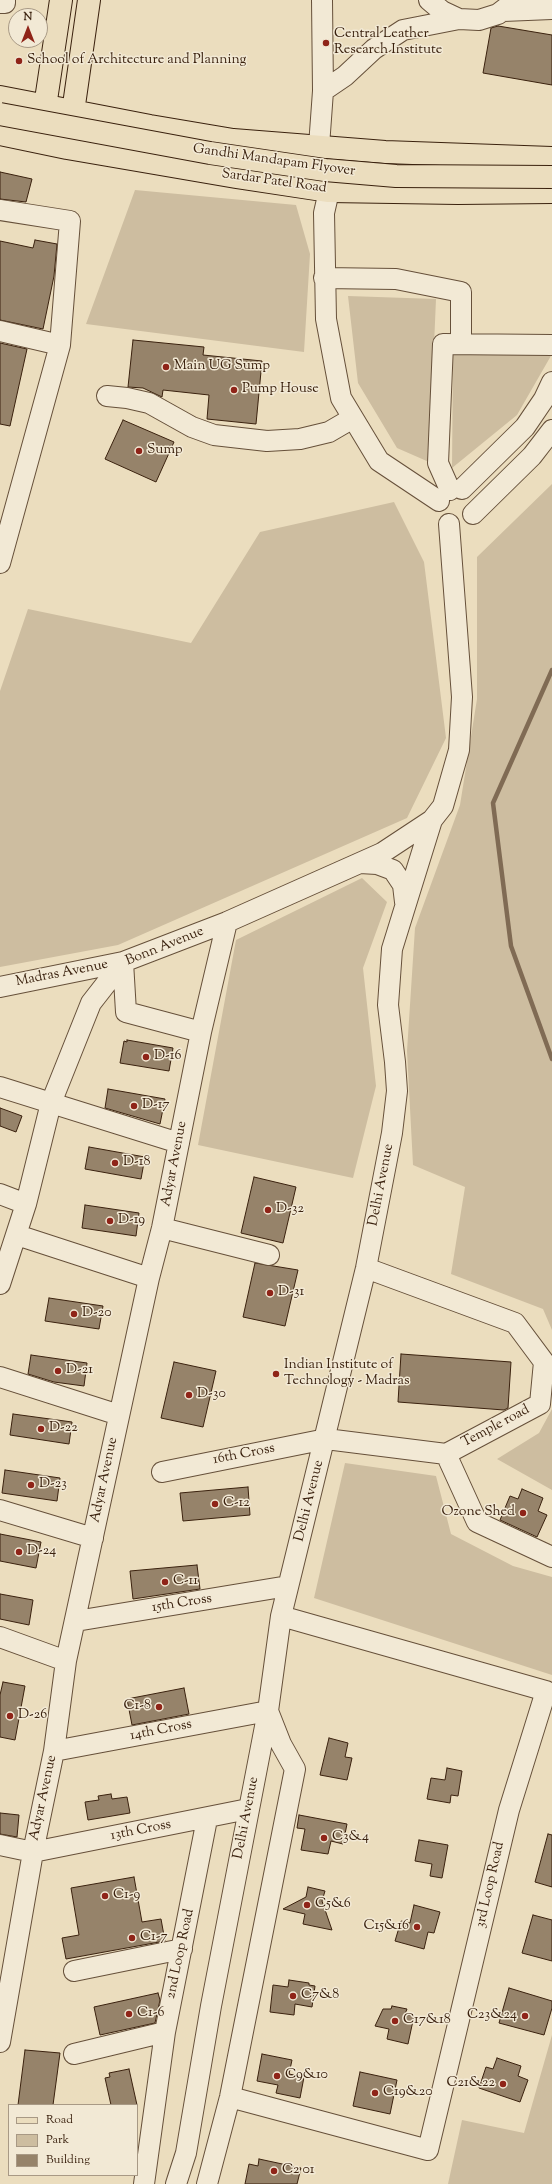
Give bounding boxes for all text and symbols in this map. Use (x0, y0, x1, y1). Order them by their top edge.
north arrow (8, 8, 48, 48)
text: N (24, 9, 32, 25)
place label: Central Leather Research Institute (334, 27, 442, 60)
marker: Central Leather Research Institute (321, 38, 331, 48)
place label: School of Architecture and Planning (27, 53, 246, 69)
marker: School of Architecture and Planning (14, 56, 24, 66)
street label: Gandhi Mandapam Flyover (192, 141, 356, 181)
street label: Sardar Patel Road (220, 166, 328, 198)
place label: Main UG Sump (174, 359, 270, 375)
marker: Main UG Sump (161, 362, 171, 372)
place label: Pump House (242, 382, 319, 398)
marker: Pump House (229, 385, 239, 395)
place label: Sump (147, 443, 183, 459)
marker: Sump (134, 446, 144, 456)
street label: Bonn Avenue (123, 924, 207, 970)
street label: Madras Avenue (14, 957, 110, 991)
place label: D-16 (154, 1049, 181, 1065)
marker: D-16 (141, 1052, 151, 1062)
place label: D-17 (142, 1098, 169, 1114)
marker: D-17 (129, 1101, 139, 1111)
street label: Adyar Avenue (158, 1120, 192, 1208)
street label: Delhi Avenue (366, 1142, 398, 1228)
place label: D-18 (123, 1155, 150, 1171)
marker: D-18 (110, 1158, 120, 1168)
place label: D-32 (276, 1202, 304, 1218)
marker: D-32 (263, 1205, 273, 1215)
place label: D-19 (118, 1213, 145, 1229)
marker: D-19 (105, 1216, 115, 1226)
place label: D-31 (278, 1285, 304, 1301)
marker: D-31 (265, 1288, 275, 1298)
place label: D-20 (82, 1306, 112, 1322)
marker: D-20 (69, 1309, 79, 1319)
place label: Indian Institute of Technology - Madras (284, 1358, 409, 1390)
place label: D-21 (66, 1363, 93, 1379)
marker: D-21 (53, 1366, 63, 1376)
marker: Indian Institute of Technology - Madras (271, 1369, 281, 1379)
place label: D-30 (197, 1387, 226, 1403)
marker: D-30 (184, 1390, 194, 1400)
street label: Temple road (459, 1402, 533, 1452)
place label: D-22 (49, 1421, 78, 1437)
marker: D-22 (36, 1424, 46, 1434)
street label: Adyar Avenue (88, 1436, 122, 1524)
street label: 16th Cross (212, 1441, 276, 1469)
street label: Delhi Avenue (292, 1459, 328, 1543)
place label: D-23 (39, 1477, 67, 1493)
marker: D-23 (26, 1480, 36, 1490)
place label: C-12 (223, 1496, 250, 1512)
marker: C-12 (210, 1499, 220, 1509)
place label: Ozone Shed (442, 1505, 515, 1521)
marker: Ozone Shed (518, 1508, 528, 1518)
place label: D-24 (27, 1544, 56, 1560)
marker: D-24 (14, 1547, 24, 1557)
place label: C-11 (173, 1574, 198, 1590)
marker: C-11 (160, 1577, 170, 1587)
street label: 15th Cross (151, 1591, 213, 1617)
place label: C1-8 (124, 1699, 151, 1715)
marker: C1-8 (154, 1702, 164, 1712)
place label: D-26 (18, 1708, 47, 1724)
marker: D-26 (5, 1711, 15, 1721)
street label: 14th Cross (129, 1717, 193, 1745)
street label: Adyar Avenue (27, 1754, 61, 1842)
street label: Delhi Avenue (231, 1775, 263, 1861)
street label: 13th Cross (109, 1817, 173, 1845)
place label: C3&4 (332, 1830, 369, 1846)
marker: C3&4 (319, 1833, 329, 1843)
street label: 3rd Loop Road (473, 1840, 509, 1930)
place label: C1-9 (113, 1888, 140, 1904)
marker: C1-9 (100, 1891, 110, 1901)
place label: C5&6 (315, 1897, 351, 1913)
marker: C5&6 (302, 1900, 312, 1910)
street label: 2nd Loop Road (163, 1908, 199, 2000)
place label: C15&16 (363, 1919, 409, 1935)
marker: C15&16 (412, 1922, 422, 1932)
place label: C1-7 (140, 1930, 167, 1946)
marker: C1-7 (127, 1933, 137, 1943)
place label: C7&8 (301, 1988, 339, 2004)
marker: C7&8 (288, 1991, 298, 2001)
place label: C1-6 (137, 2006, 164, 2022)
place label: C23&24 (467, 2008, 517, 2024)
marker: C1-6 (124, 2009, 134, 2019)
marker: C23&24 (520, 2011, 530, 2021)
place label: C17&18 (403, 2013, 451, 2029)
marker: C17&18 (390, 2016, 400, 2026)
place label: C9&10 (285, 2068, 328, 2084)
marker: C9&10 (272, 2071, 282, 2081)
place label: C21&22 (447, 2076, 495, 2092)
marker: C21&22 (498, 2079, 508, 2089)
place label: C19&20 (383, 2085, 433, 2101)
marker: C19&20 (370, 2088, 380, 2098)
legend (8, 2104, 138, 2176)
text: Road (46, 2111, 73, 2129)
text: Park (46, 2131, 69, 2149)
text: Building (46, 2151, 90, 2169)
place label: C2 01 (282, 2163, 315, 2179)
marker: C2 01 (269, 2166, 279, 2176)

